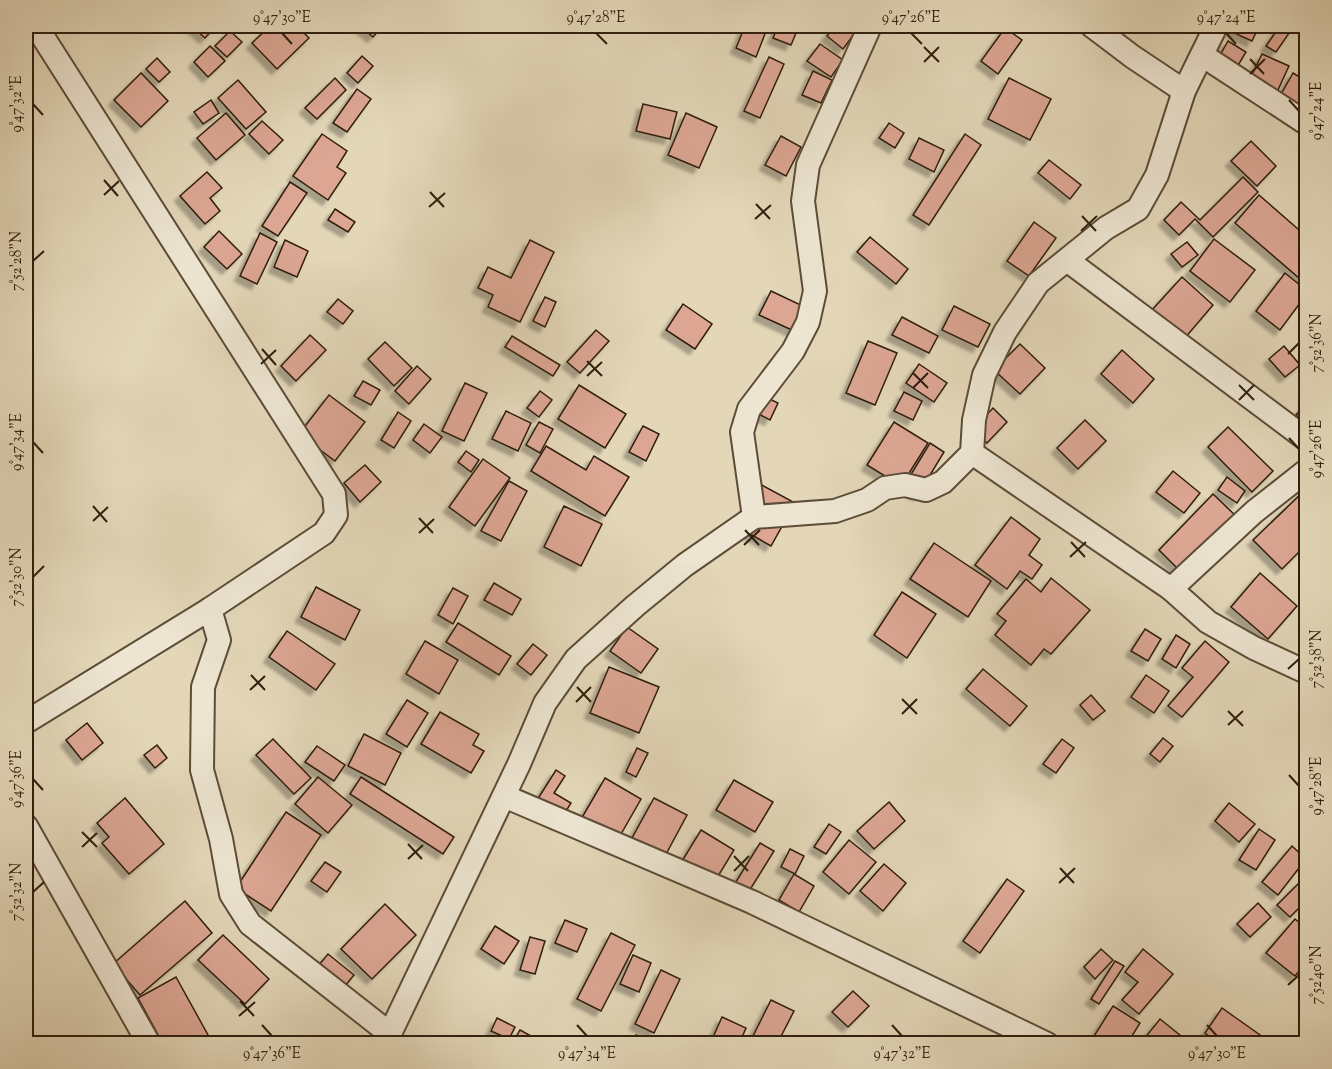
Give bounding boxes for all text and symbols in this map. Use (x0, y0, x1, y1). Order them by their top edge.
text: 9°47'30"E (253, 8, 311, 29)
text: 9°47'28"E (567, 8, 625, 29)
text: 9°47'26"E (882, 8, 940, 29)
text: 9°47'24"E (1197, 8, 1255, 29)
text: 9°47'32"E (7, 75, 28, 133)
text: 9°47'24"E (1307, 82, 1328, 140)
text: 7°52'28"N (7, 231, 28, 291)
text: 7°52'36"N (1307, 313, 1328, 373)
text: 9°47'34"E (7, 413, 28, 471)
text: 9°47'26"E (1307, 420, 1328, 478)
text: 7°52'30"N (7, 547, 28, 607)
text: 7°52'38"N (1307, 629, 1328, 689)
text: 9°47'36"E (7, 750, 28, 808)
text: 9°47'28"E (1307, 757, 1328, 815)
text: 7°52'32"N (7, 863, 28, 921)
text: 7°52'40"N (1307, 945, 1328, 1005)
text: 9°47'36"E (243, 1044, 301, 1065)
text: 9°47'34"E (558, 1044, 616, 1065)
text: 9°47'32"E (873, 1044, 931, 1065)
text: 9°47'30"E (1188, 1044, 1246, 1065)

